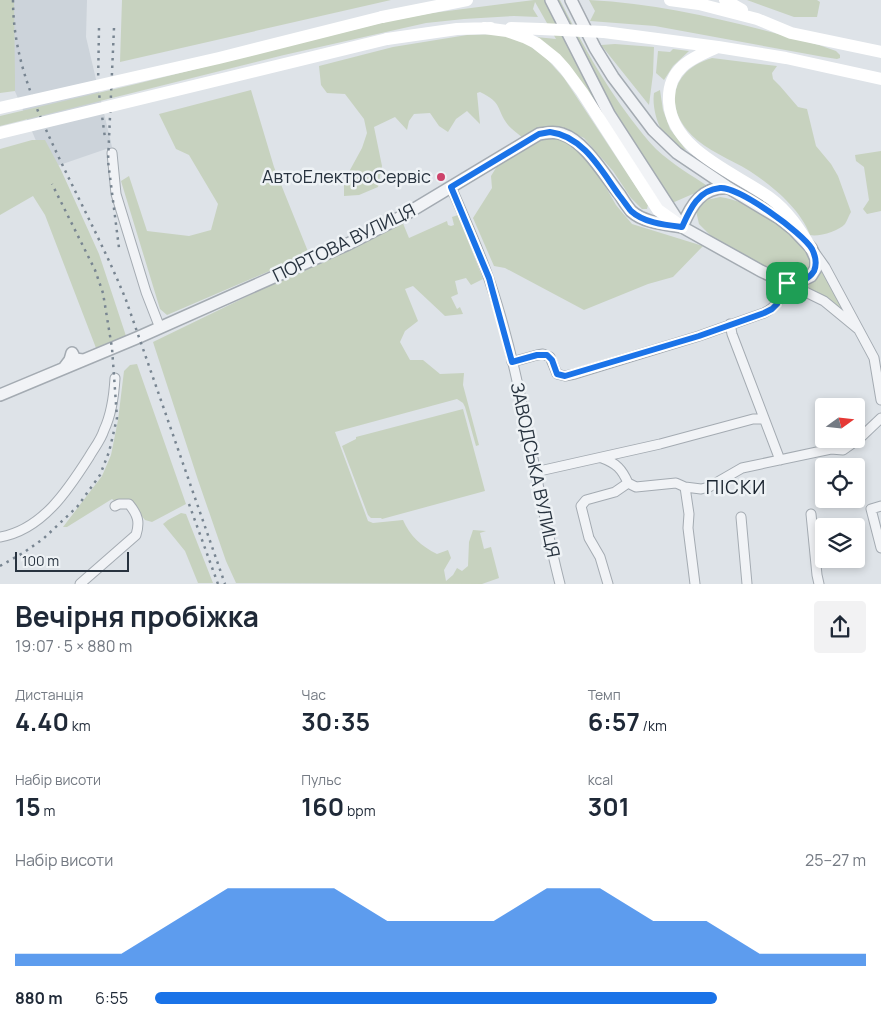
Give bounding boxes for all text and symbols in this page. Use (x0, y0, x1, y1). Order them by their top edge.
place label: АвтоЕлектроСервіс (262, 164, 431, 188)
marker: АвтоЕлектроСервіс (435, 171, 447, 183)
street label: ПОРТОВА ВУЛИЦЯ (268, 197, 419, 287)
pin (766, 262, 808, 304)
icon: arrive (773, 269, 801, 297)
street label: ЗАВОДСЬКА ВУЛИЦЯ (506, 380, 566, 560)
north arrow (815, 398, 865, 448)
map controls (815, 398, 865, 568)
button: locate (815, 458, 865, 508)
district label: ПІСКИ (706, 474, 766, 500)
button: layers (815, 518, 865, 568)
scale bar (15, 548, 129, 572)
text: 100 m (22, 551, 59, 570)
text: Вечірня пробіжка (15, 597, 259, 635)
button: share (814, 601, 866, 653)
text: 19:07 · 5 × 880 m (15, 635, 132, 657)
text: Дистанція (15, 685, 83, 704)
text: Час (301, 685, 326, 704)
text: Темп (588, 685, 621, 704)
text: 4.40 (15, 704, 69, 739)
text: 30:35 (301, 704, 370, 739)
text: 6:57 (588, 704, 640, 739)
text: km (69, 716, 91, 735)
text: /km (640, 716, 667, 735)
text: Набір висоти (15, 770, 101, 789)
text: Пульс (301, 770, 341, 789)
text: kcal (588, 770, 613, 789)
text: 15 (15, 789, 41, 824)
text: 160 (301, 789, 344, 824)
text: 301 (588, 789, 630, 824)
text: m (41, 801, 55, 820)
text: bpm (344, 801, 376, 820)
text: Набір висоти (15, 849, 113, 871)
text: 25–27 m (805, 849, 866, 871)
text: 880 m (15, 987, 63, 1009)
text: 6:55 (95, 987, 128, 1009)

